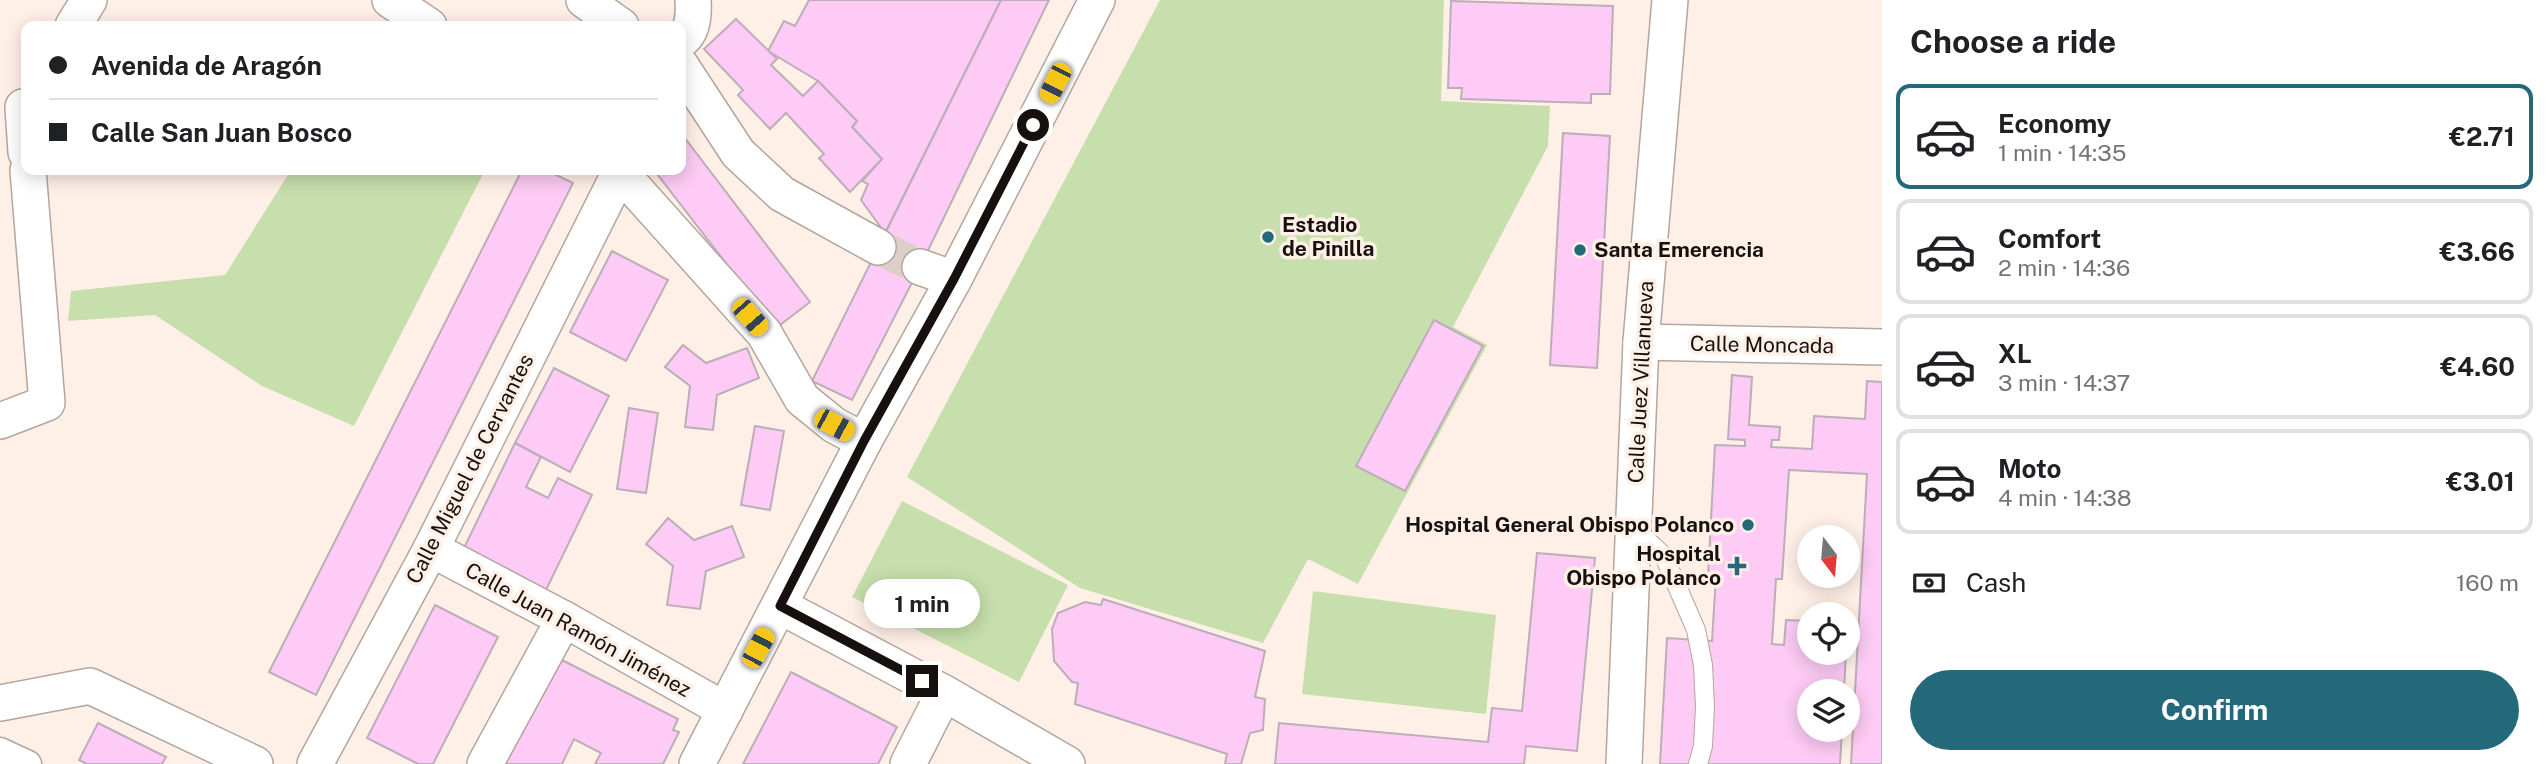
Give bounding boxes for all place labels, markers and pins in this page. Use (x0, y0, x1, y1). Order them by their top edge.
place label: Estadio de Pinilla (1282, 212, 1374, 261)
marker: Estadio de Pinilla (1260, 229, 1276, 245)
place label: Santa Emerencia (1594, 237, 1764, 262)
marker: Santa Emerencia (1572, 242, 1588, 258)
place label: Hospital General Obispo Polanco (1405, 512, 1734, 537)
marker: Hospital General Obispo Polanco (1740, 517, 1756, 533)
place label: Hospital Obispo Polanco (1566, 541, 1721, 590)
marker: Hospital Obispo Polanco (1727, 556, 1747, 576)

